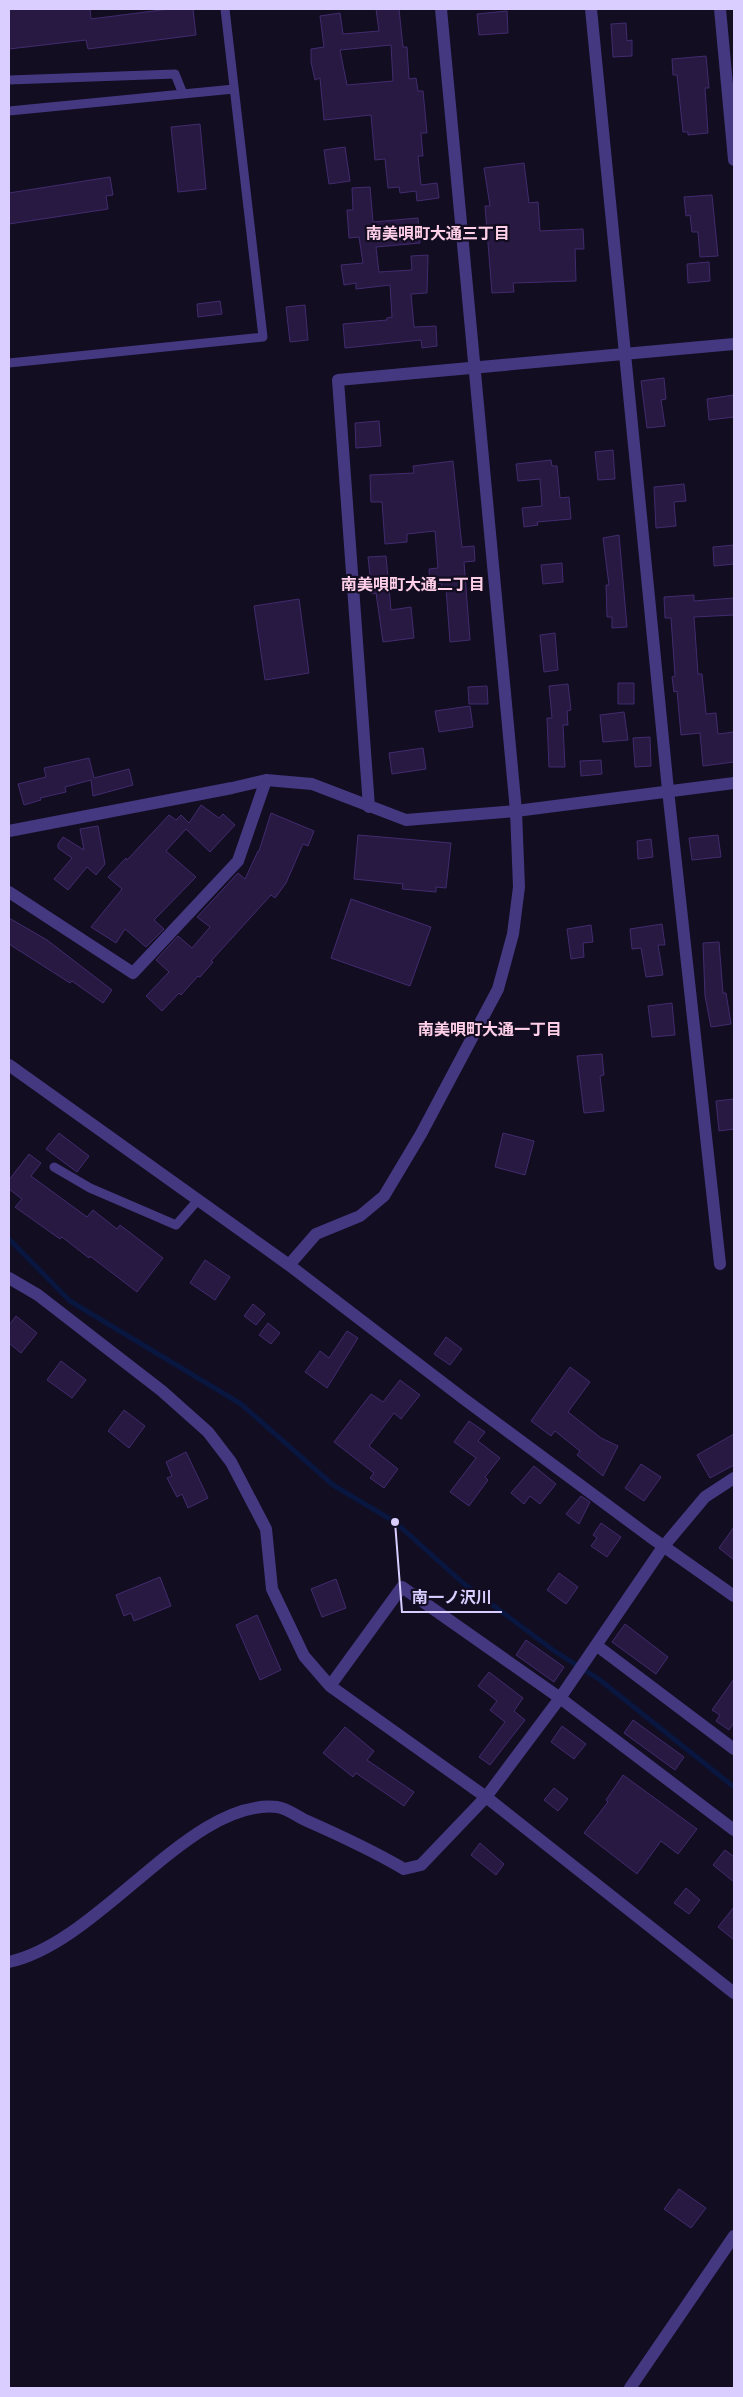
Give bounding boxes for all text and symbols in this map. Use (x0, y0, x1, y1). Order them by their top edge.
district label: 南美唄町大通三丁目 (366, 224, 510, 243)
district label: 南美唄町大通二丁目 (341, 575, 485, 594)
district label: 南美唄町大通一丁目 (418, 1020, 562, 1039)
callout: 南一ノ沢川 (402, 1581, 502, 1612)
text: 南一ノ沢川 (412, 1588, 492, 1607)

